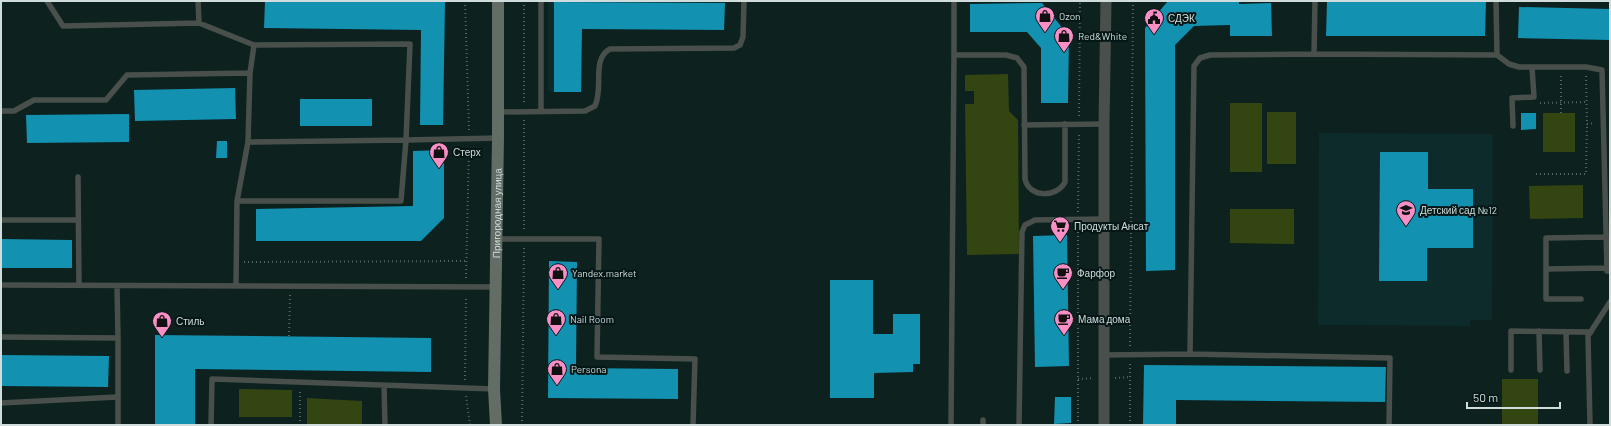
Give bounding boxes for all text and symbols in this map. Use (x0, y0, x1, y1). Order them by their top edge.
shop icon: Ozon (1034, 5, 1056, 33)
public building icon: СДЭК (1143, 7, 1165, 35)
place label: Ozon (1059, 10, 1081, 22)
place label: СДЭК (1168, 12, 1195, 24)
shop icon: Red&White (1053, 25, 1075, 53)
place label: Red&White (1078, 30, 1127, 42)
shop icon: Стерх (428, 141, 450, 169)
place label: Стерх (453, 146, 481, 158)
street label: Пригородная улица (490, 167, 504, 258)
school or university icon: Детский сад №12 (1395, 199, 1417, 227)
place label: Детский сад №12 (1420, 204, 1497, 216)
supermarket icon: Продукты Ансат (1049, 215, 1071, 243)
place label: Продукты Ансат (1074, 220, 1149, 232)
shop icon: Yandex.market (547, 262, 569, 290)
cafe icon: Фарфор (1052, 262, 1074, 290)
place label: Yandex.market (572, 267, 637, 279)
place label: Фарфор (1077, 267, 1116, 279)
shop icon: Nail Room (545, 308, 567, 336)
cafe icon: Мама дома (1053, 308, 1075, 336)
shop icon: Стиль (151, 310, 173, 338)
place label: Nail Room (570, 313, 614, 325)
place label: Мама дома (1078, 313, 1131, 325)
place label: Стиль (176, 315, 204, 327)
shop icon: Persona (546, 358, 568, 386)
place label: Persona (571, 363, 606, 375)
scale bar (1467, 384, 1560, 410)
text: 50 m (1473, 390, 1498, 404)

